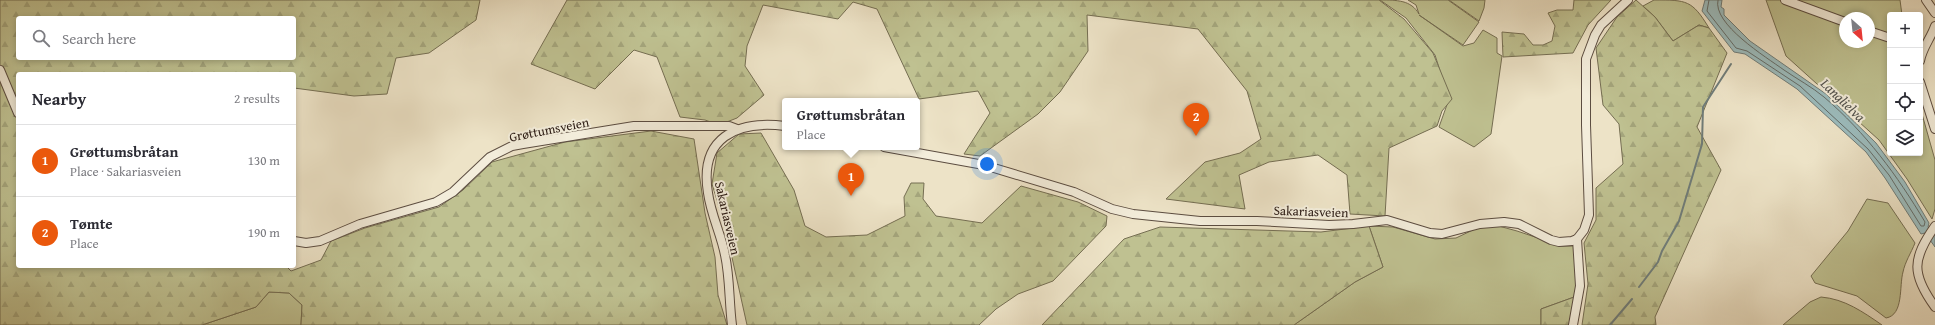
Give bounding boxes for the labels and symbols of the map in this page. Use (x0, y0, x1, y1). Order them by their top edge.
north arrow (1839, 12, 1875, 48)
water label: Langlielva (1816, 73, 1870, 127)
pin: 2 (1183, 103, 1209, 136)
street label: Grøttumsveien (508, 112, 591, 147)
your location (977, 154, 997, 174)
pin: 1 (838, 163, 864, 196)
street label: Sakariasveien (710, 179, 745, 257)
street label: Sakariasveien (1273, 201, 1349, 222)

